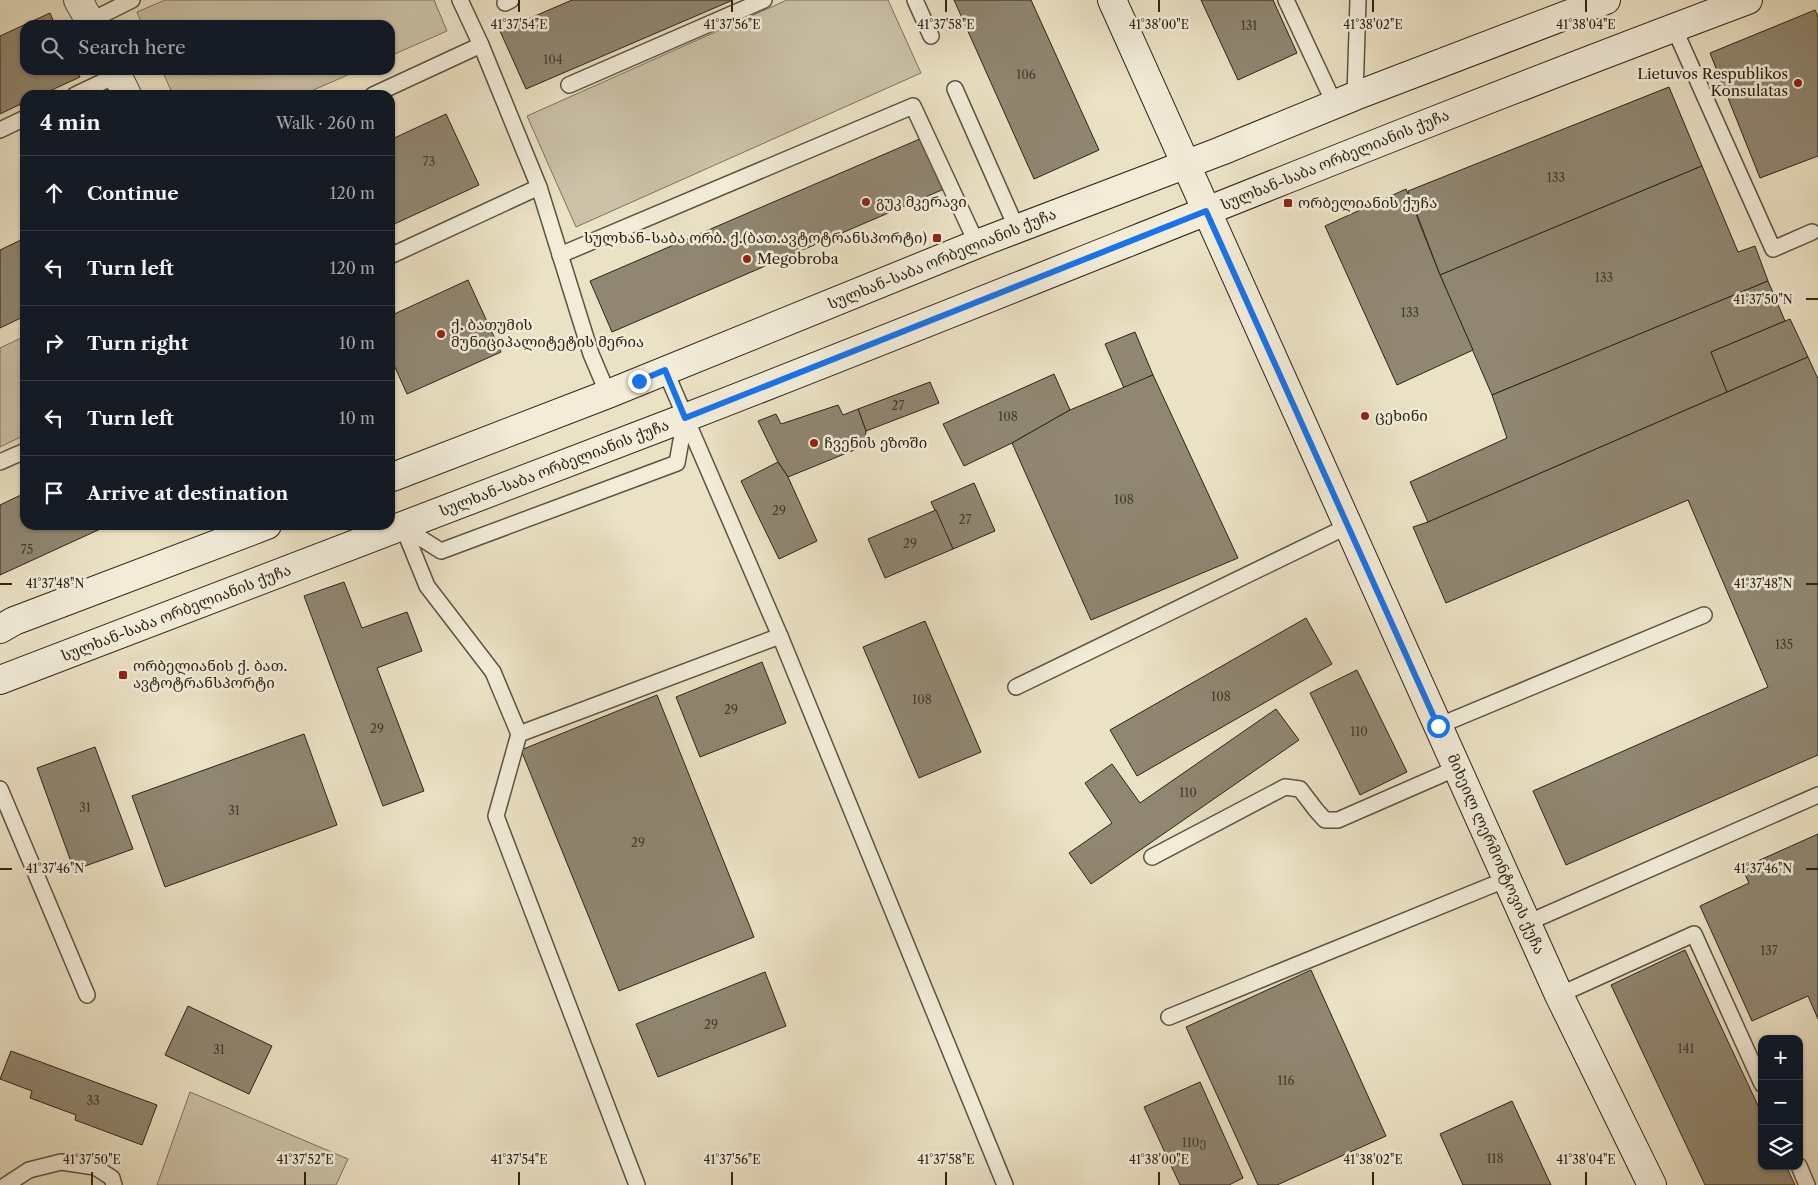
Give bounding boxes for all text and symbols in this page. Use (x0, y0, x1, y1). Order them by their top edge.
text: 41°37'54"E (491, 17, 547, 32)
text: 41°37'56"E (704, 17, 760, 32)
text: 41°37'58"E (917, 17, 975, 32)
text: 41°38'00"E (1129, 17, 1189, 32)
text: 41°38'02"E (1343, 17, 1403, 32)
text: 41°38'04"E (1556, 17, 1616, 32)
house number: 131 (1241, 18, 1257, 33)
search box (20, 20, 395, 75)
icon: search (38, 34, 66, 62)
text: Search here (78, 36, 186, 59)
house number: 104 (543, 52, 563, 67)
place label: Lietuvos Respublikos Konsulatas (1637, 64, 1788, 100)
house number: 106 (1016, 67, 1036, 82)
marker: Lietuvos Respublikos Konsulatas (1792, 77, 1804, 89)
street label: სულხან-საბა ორბელიანის ქუჩა (1218, 106, 1452, 214)
text: 4 min (40, 110, 101, 135)
text: Walk · 260 m (276, 113, 375, 133)
house number: 73 (423, 154, 435, 169)
house number: 133 (1547, 170, 1565, 185)
icon: ahead (40, 179, 68, 207)
text: Continue (87, 182, 179, 205)
text: 120 m (330, 183, 375, 203)
place label: გუკ მკერავი (876, 192, 967, 211)
place label: ორბელიანის ქუჩა (1298, 194, 1437, 212)
marker: გუკ მკერავი (860, 196, 872, 208)
marker: ორბელიანის ქუჩა (1282, 197, 1294, 209)
street label: სულხან-საბა ორბელიანის ქუჩა (825, 204, 1059, 313)
place label: სულხან-საბა ორბ. ქ.(ბათ.ავტოტრანსპორტი) (584, 228, 927, 247)
marker: სულხან-საბა ორბ. ქ.(ბათ.ავტოტრანსპორტი) (931, 232, 943, 244)
place label: Megobroba (757, 249, 839, 268)
marker: Megobroba (741, 253, 753, 265)
icon: left (40, 254, 68, 282)
text: Turn left (87, 257, 174, 280)
text: 120 m (330, 258, 375, 278)
house number: 133 (1595, 270, 1613, 285)
text: 41°37'50"N (1733, 292, 1793, 307)
house number: 133 (1401, 305, 1419, 320)
place label: ქ. ბათუმის მუნიციპალიტეტის მერია (451, 315, 644, 351)
marker: ქ. ბათუმის მუნიციპალიტეტის მერია (435, 328, 447, 340)
icon: right (40, 329, 68, 357)
text: Turn right (87, 332, 188, 355)
text: 10 m (339, 333, 375, 353)
route end (628, 370, 651, 393)
house number: 27 (892, 398, 904, 413)
icon: left (40, 404, 68, 432)
place label: ცეხინი (1375, 406, 1428, 425)
text: Turn left (87, 407, 174, 430)
text: 10 m (339, 408, 375, 428)
house number: 108 (998, 409, 1018, 424)
marker: ცეხინი (1359, 410, 1371, 422)
street label: სულხან-საბა ორბელიანის ქუჩა (436, 415, 671, 520)
place label: ჩვენის ეზოში (824, 433, 927, 452)
marker: ჩვენის ეზოში (808, 437, 820, 449)
icon: arrive (40, 479, 68, 507)
text: Arrive at destination (87, 482, 288, 505)
house number: 108 (1114, 492, 1134, 507)
house number: 29 (772, 503, 786, 518)
house number: 27 (959, 512, 971, 527)
house number: 29 (903, 536, 917, 551)
house number: 75 (21, 542, 33, 557)
street label: სულხან-საბა ორბელიანის ქუჩა (58, 560, 293, 665)
text: 41°37'48"N (26, 576, 84, 591)
text: 41°37'48"N (1734, 576, 1792, 591)
house number: 135 (1775, 637, 1793, 652)
place label: ორბელიანის ქ. ბათ. ავტოტრანსპორტი (133, 656, 288, 692)
marker: ორბელიანის ქ. ბათ. ავტოტრანსპორტი (117, 669, 129, 681)
house number: 108 (1211, 689, 1231, 704)
house number: 108 (912, 692, 932, 707)
house number: 29 (724, 702, 738, 717)
route start (1427, 715, 1450, 738)
house number: 29 (370, 721, 384, 736)
house number: 110 (1350, 724, 1368, 739)
street label: მიხეილ ლერმონტოვის ქუჩა (1444, 751, 1549, 957)
house number: 110 (1179, 785, 1197, 800)
house number: 31 (79, 800, 91, 815)
house number: 31 (228, 803, 240, 818)
house number: 29 (631, 835, 645, 850)
text: 41°37'46"N (26, 861, 84, 876)
text: 41°37'46"N (1734, 861, 1792, 876)
house number: 137 (1760, 943, 1778, 958)
house number: 29 (704, 1017, 718, 1032)
map controls (1758, 1035, 1803, 1170)
button: + (1758, 1035, 1803, 1080)
house number: 141 (1677, 1041, 1695, 1056)
house number: 31 (213, 1042, 225, 1057)
house number: 116 (1277, 1073, 1295, 1088)
button: − (1758, 1080, 1803, 1125)
house number: 33 (86, 1093, 100, 1108)
button: layers (1758, 1125, 1803, 1170)
house number: 110ე (1182, 1135, 1206, 1150)
house number: 118 (1486, 1151, 1504, 1166)
text: 41°37'50"E (63, 1152, 121, 1167)
text: 41°37'52"E (276, 1152, 334, 1167)
text: 41°37'54"E (491, 1152, 547, 1167)
text: 41°37'56"E (704, 1152, 760, 1167)
text: 41°37'58"E (917, 1152, 975, 1167)
text: 41°38'00"E (1129, 1152, 1189, 1167)
text: 41°38'02"E (1343, 1152, 1403, 1167)
text: 41°38'04"E (1556, 1152, 1616, 1167)

